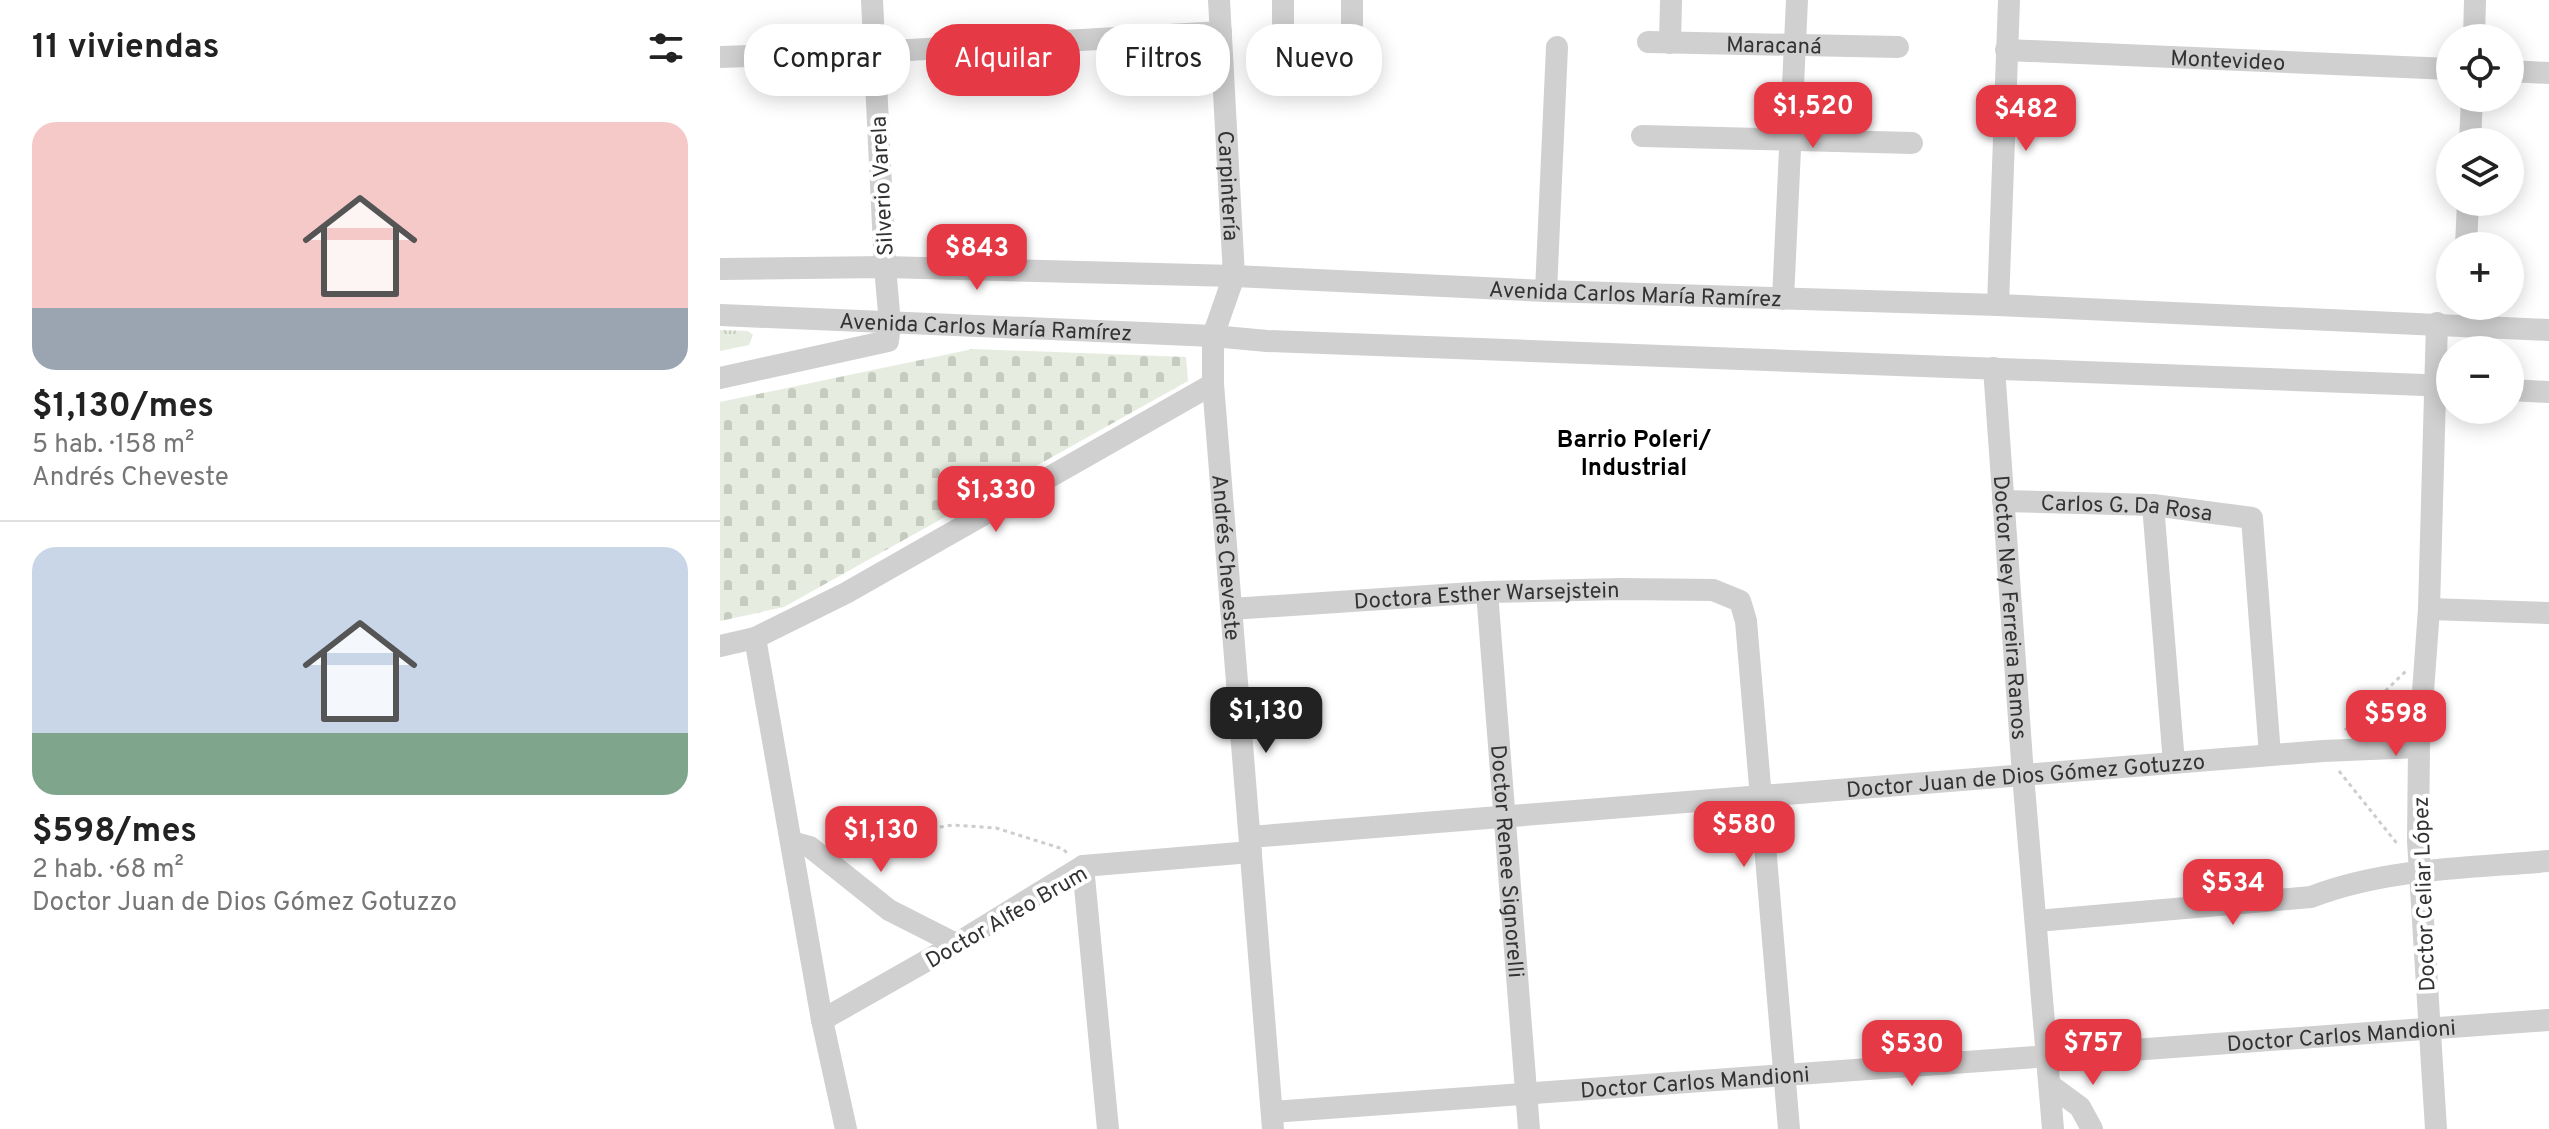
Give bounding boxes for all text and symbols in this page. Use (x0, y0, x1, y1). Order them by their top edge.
chip: Comprar (744, 24, 910, 96)
chip: Alquilar (926, 24, 1080, 96)
chip: Filtros (1096, 24, 1230, 96)
chip: Nuevo (1246, 24, 1382, 96)
map controls (2436, 24, 2524, 424)
button: locate (2436, 24, 2524, 112)
icon: filters (644, 26, 688, 70)
text: 11 viviendas (32, 27, 220, 70)
street label: Maracaná (1726, 33, 1822, 61)
street label: Montevideo (2170, 46, 2286, 78)
pin: $1,520 (1748, 82, 1878, 150)
pin: $482 (1979, 85, 2073, 153)
text: $1,520 (1772, 91, 1854, 124)
text: $482 (1994, 94, 2058, 127)
street label: Silverio Varela (866, 115, 901, 257)
button: layers (2436, 128, 2524, 216)
street label: Carpintería (1210, 130, 1243, 242)
icon: home (288, 174, 432, 318)
pin: $843 (930, 224, 1024, 292)
button: + (2436, 232, 2524, 320)
text: $843 (945, 233, 1009, 266)
street label: Avenida Carlos María Ramírez (1488, 277, 1782, 314)
street label: Avenida Carlos María Ramírez (839, 309, 1133, 349)
button: − (2436, 336, 2524, 424)
text: $1,130/mes (32, 386, 214, 429)
district label: Barrio Poleri/ Industrial (1557, 426, 1712, 484)
text: 5 hab. · 158 m² (32, 429, 195, 462)
text: Andrés Cheveste (32, 462, 229, 495)
pin: $1,330 (931, 466, 1061, 534)
street label: Andrés Cheveste (1204, 474, 1245, 642)
street label: Doctor Ney Ferreira Ramos (1986, 474, 2031, 741)
text: $1,330 (956, 475, 1036, 508)
street label: Carlos G. Da Rosa (2040, 491, 2214, 529)
street label: Doctora Esther Warsejstein (1353, 578, 1620, 617)
icon: home (288, 599, 432, 743)
pin: $1,130 (1201, 687, 1331, 755)
pin: $598 (2349, 690, 2443, 758)
text: $1,130 (1228, 696, 1304, 729)
text: $598 (2364, 699, 2428, 732)
street label: Doctor Renee Signorelli (1483, 744, 1528, 979)
street label: Doctor Juan de Dios Gómez Gotuzzo (1845, 750, 2206, 805)
street label: Doctor Celiar López (2409, 796, 2442, 992)
pin: $580 (1697, 801, 1791, 869)
pin: $1,130 (816, 806, 946, 874)
text: $580 (1712, 810, 1776, 843)
text: $598/mes (32, 811, 197, 854)
text: $1,130 (843, 815, 919, 848)
text: 2 hab. · 68 m² (32, 854, 184, 887)
pin: $534 (2186, 859, 2280, 927)
street label: Doctor Alfeo Brum (922, 861, 1093, 975)
text: $534 (2201, 868, 2265, 901)
text: Doctor Juan de Dios Gómez Gotuzzo (32, 887, 457, 920)
street label: Doctor Carlos Mandioni (2226, 1016, 2457, 1059)
pin: $757 (2046, 1019, 2140, 1087)
pin: $530 (1865, 1020, 1959, 1088)
text: $757 (2063, 1028, 2123, 1061)
text: $530 (1880, 1029, 1944, 1062)
street label: Doctor Carlos Mandioni (1579, 1062, 1811, 1106)

